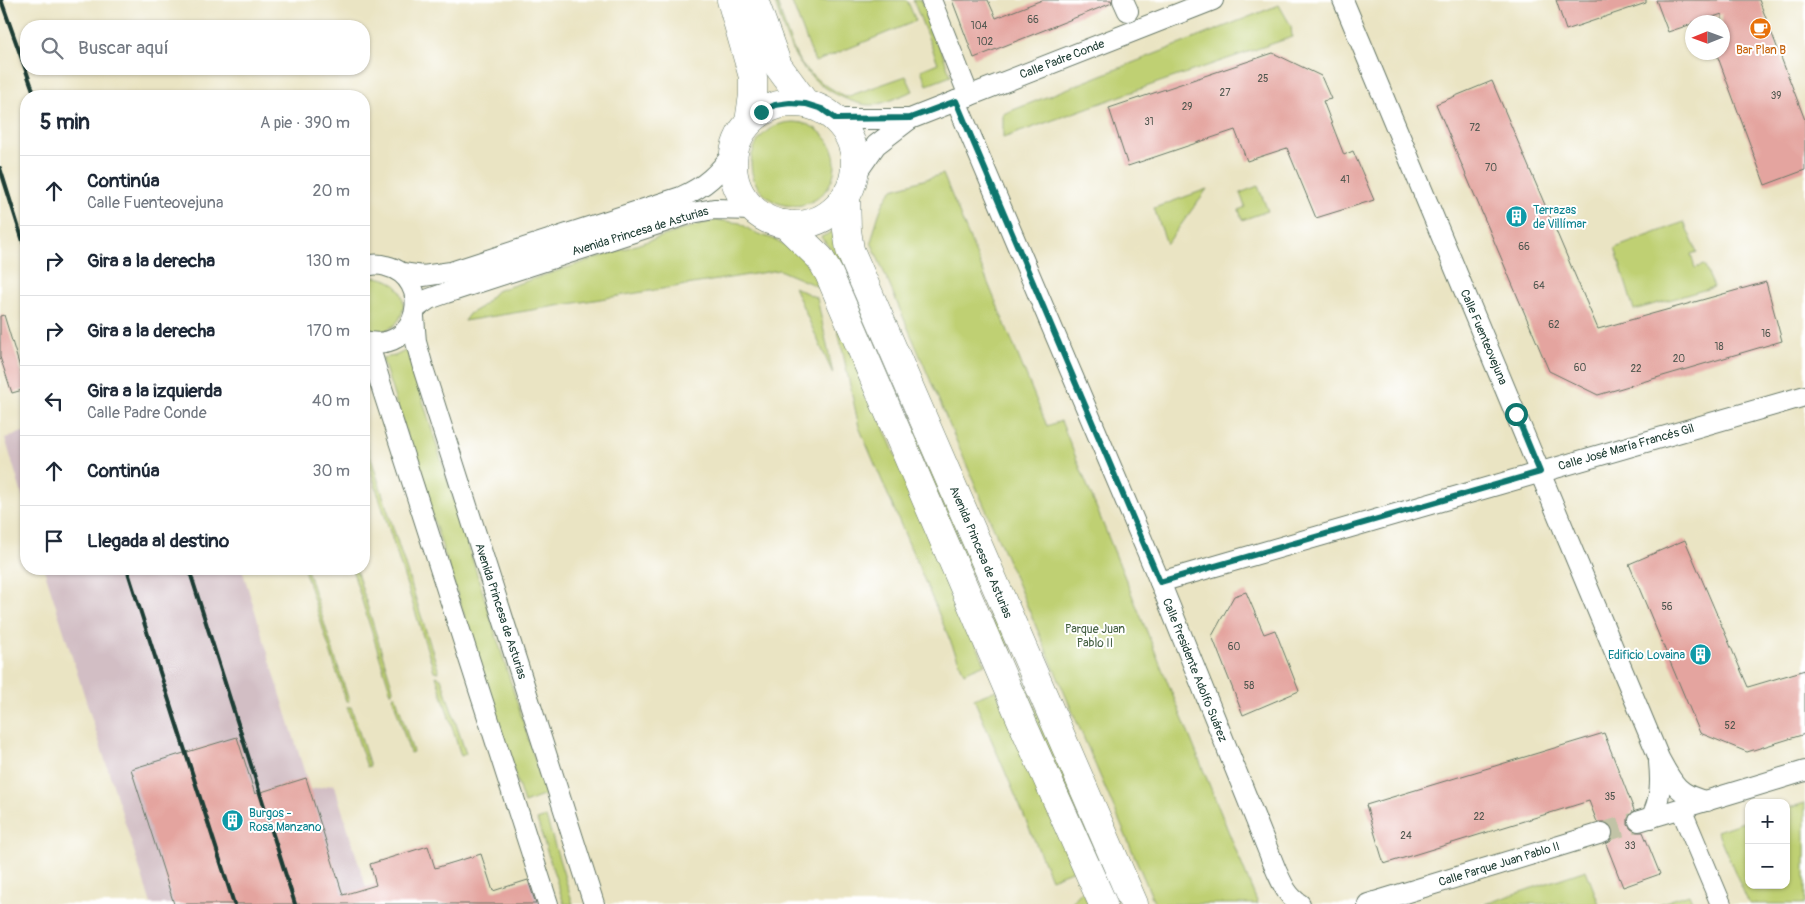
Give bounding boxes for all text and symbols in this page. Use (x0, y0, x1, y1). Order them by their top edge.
house number: 66 (1027, 14, 1039, 26)
north arrow (1685, 15, 1730, 60)
cafe icon: Bar Plan B (1749, 17, 1773, 41)
search box (20, 20, 370, 75)
house number: 104 (971, 20, 987, 32)
icon: search (38, 34, 66, 62)
text: Buscar aquí (78, 36, 169, 60)
house number: 102 (977, 36, 994, 48)
street label: Calle Padre Conde (1018, 36, 1107, 83)
place label: Bar Plan B (1736, 43, 1786, 58)
house number: 25 (1257, 73, 1269, 85)
house number: 27 (1220, 87, 1231, 99)
house number: 39 (1771, 90, 1781, 102)
route end (750, 101, 773, 124)
house number: 29 (1182, 101, 1192, 113)
text: 5 min (40, 109, 90, 136)
text: A pie · 390 m (260, 113, 350, 133)
house number: 31 (1144, 116, 1154, 128)
house number: 72 (1470, 122, 1481, 134)
house number: 70 (1485, 162, 1497, 174)
text: Continúa (87, 169, 160, 193)
house number: 41 (1340, 174, 1350, 186)
icon: ahead (40, 177, 68, 205)
text: 20 m (312, 181, 350, 201)
text: Calle Fuenteovejuna (87, 193, 223, 213)
street label: Avenida Princesa de Asturias (570, 203, 711, 259)
place label: Terrazas de Villímar (1533, 203, 1587, 232)
building icon: Terrazas de Villímar (1505, 205, 1529, 229)
house number: 66 (1518, 241, 1530, 253)
icon: right (40, 247, 68, 275)
text: Gira a la derecha (87, 249, 215, 273)
text: 130 m (306, 251, 350, 271)
house number: 64 (1533, 280, 1545, 292)
street label: Calle Fuenteovejuna (1457, 287, 1511, 388)
icon: right (40, 317, 68, 345)
text: Gira a la derecha (87, 319, 215, 343)
house number: 62 (1548, 319, 1560, 331)
text: 170 m (307, 321, 350, 341)
house number: 16 (1761, 328, 1771, 340)
house number: 18 (1715, 341, 1723, 353)
house number: 20 (1673, 353, 1685, 365)
house number: 60 (1574, 362, 1586, 374)
house number: 22 (1630, 363, 1642, 375)
text: Gira a la izquierda (87, 379, 222, 403)
icon: left (40, 387, 68, 415)
text: 40 m (312, 391, 350, 411)
text: Calle Padre Conde (87, 403, 207, 423)
route start (1505, 403, 1528, 426)
street label: Calle José María Francés Gil (1556, 421, 1696, 474)
icon: ahead (40, 457, 68, 485)
text: Continúa (87, 459, 160, 483)
text: 30 m (312, 461, 350, 481)
street label: Avenida Princesa de Asturias (946, 484, 1015, 621)
icon: arrive (40, 527, 68, 555)
text: Llegada al destino (87, 529, 229, 553)
street label: Avenida Princesa de Asturias (471, 541, 530, 682)
street label: Calle Presidente Adolfo Suárez (1159, 596, 1230, 744)
house number: 56 (1661, 601, 1673, 613)
park label: Parque Juan Pablo II (1065, 622, 1125, 651)
house number: 60 (1228, 641, 1240, 653)
building icon: Edificio Lovaina (1689, 643, 1713, 667)
place label: Edificio Lovaina (1608, 648, 1685, 663)
house number: 58 (1244, 680, 1254, 692)
house number: 52 (1724, 720, 1736, 732)
house number: 35 (1605, 791, 1616, 803)
map controls (1745, 799, 1790, 889)
button: + (1745, 799, 1790, 844)
place label: Burgos - Rosa Manzano (249, 806, 322, 835)
building icon: Burgos - Rosa Manzano (221, 808, 245, 832)
house number: 22 (1473, 811, 1485, 823)
house number: 24 (1400, 830, 1412, 842)
street label: Calle Parque Juan Pablo II (1437, 839, 1562, 890)
house number: 33 (1624, 840, 1636, 852)
button: − (1745, 844, 1790, 889)

